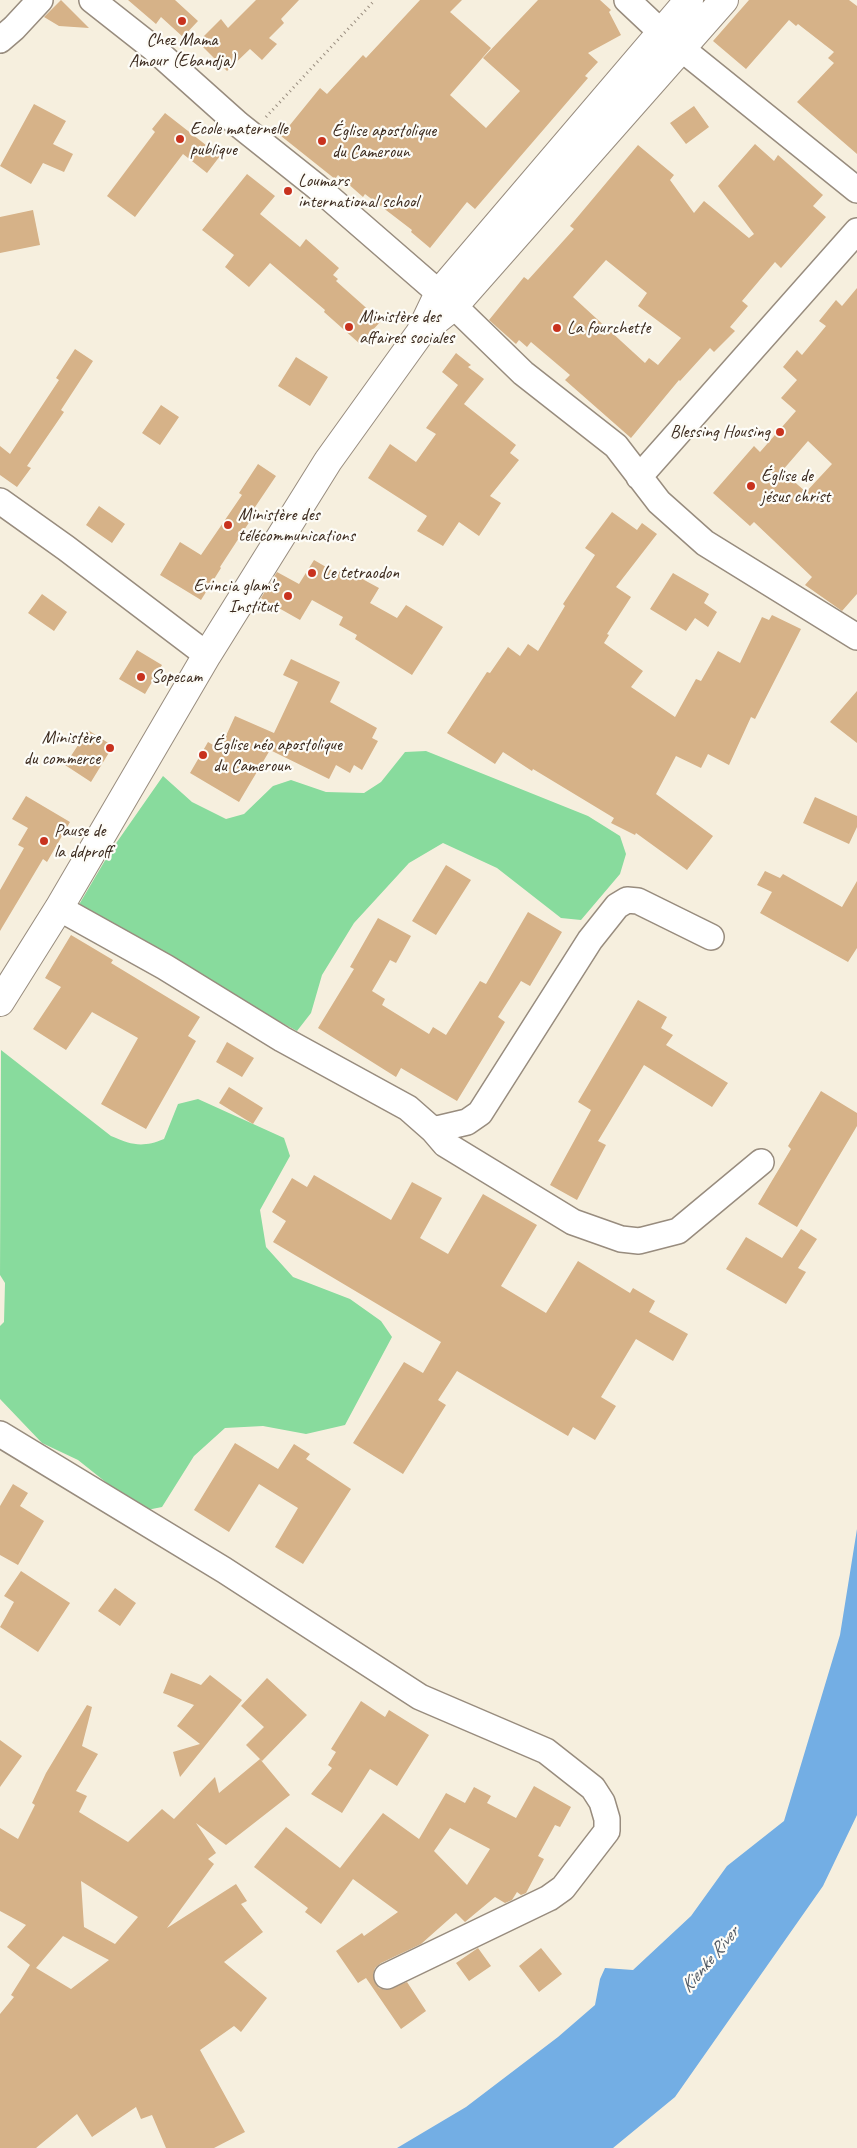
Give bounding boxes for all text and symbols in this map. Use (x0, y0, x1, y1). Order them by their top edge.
marker: Chez Mama Amour (Ebandja) (176, 15, 188, 27)
place label: Chez Mama Amour (Ebandja) (129, 29, 235, 72)
place label: Ecole maternelle publique (190, 118, 288, 160)
place label: Église apostolique du Cameroun (332, 120, 436, 162)
marker: Ecole maternelle publique (174, 133, 186, 145)
marker: Église apostolique du Cameroun (316, 135, 328, 147)
place label: Loumars international school (298, 170, 418, 212)
marker: Loumars international school (282, 185, 294, 197)
place label: Ministère des affaires sociales (359, 306, 454, 348)
place label: La fourchette (567, 317, 650, 339)
marker: Ministère des affaires sociales (343, 321, 355, 333)
marker: La fourchette (551, 322, 563, 334)
place label: Blessing Housing (670, 421, 770, 443)
marker: Blessing Housing (774, 426, 786, 438)
place label: Église de jésus christ (761, 465, 830, 508)
marker: Église de jésus christ (745, 480, 757, 492)
place label: Ministère des télécommunications (238, 504, 355, 546)
marker: Ministère des télécommunications (222, 519, 234, 531)
place label: Le tetraodon (322, 562, 399, 584)
marker: Le tetraodon (306, 567, 318, 579)
place label: Evincia glam's Institut (194, 575, 278, 618)
marker: Evincia glam's Institut (282, 590, 294, 602)
place label: Sopecam (151, 666, 202, 688)
marker: Sopecam (135, 671, 147, 683)
place label: Ministère du commerce (24, 727, 100, 770)
place label: Église néo apostolique du Cameroun (213, 734, 342, 776)
marker: Ministère du commerce (104, 742, 116, 754)
marker: Église néo apostolique du Cameroun (197, 749, 209, 761)
place label: Pause de la ddproff (54, 820, 112, 862)
marker: Pause de la ddproff (38, 835, 50, 847)
water label: Kienke River (676, 1922, 744, 1998)

